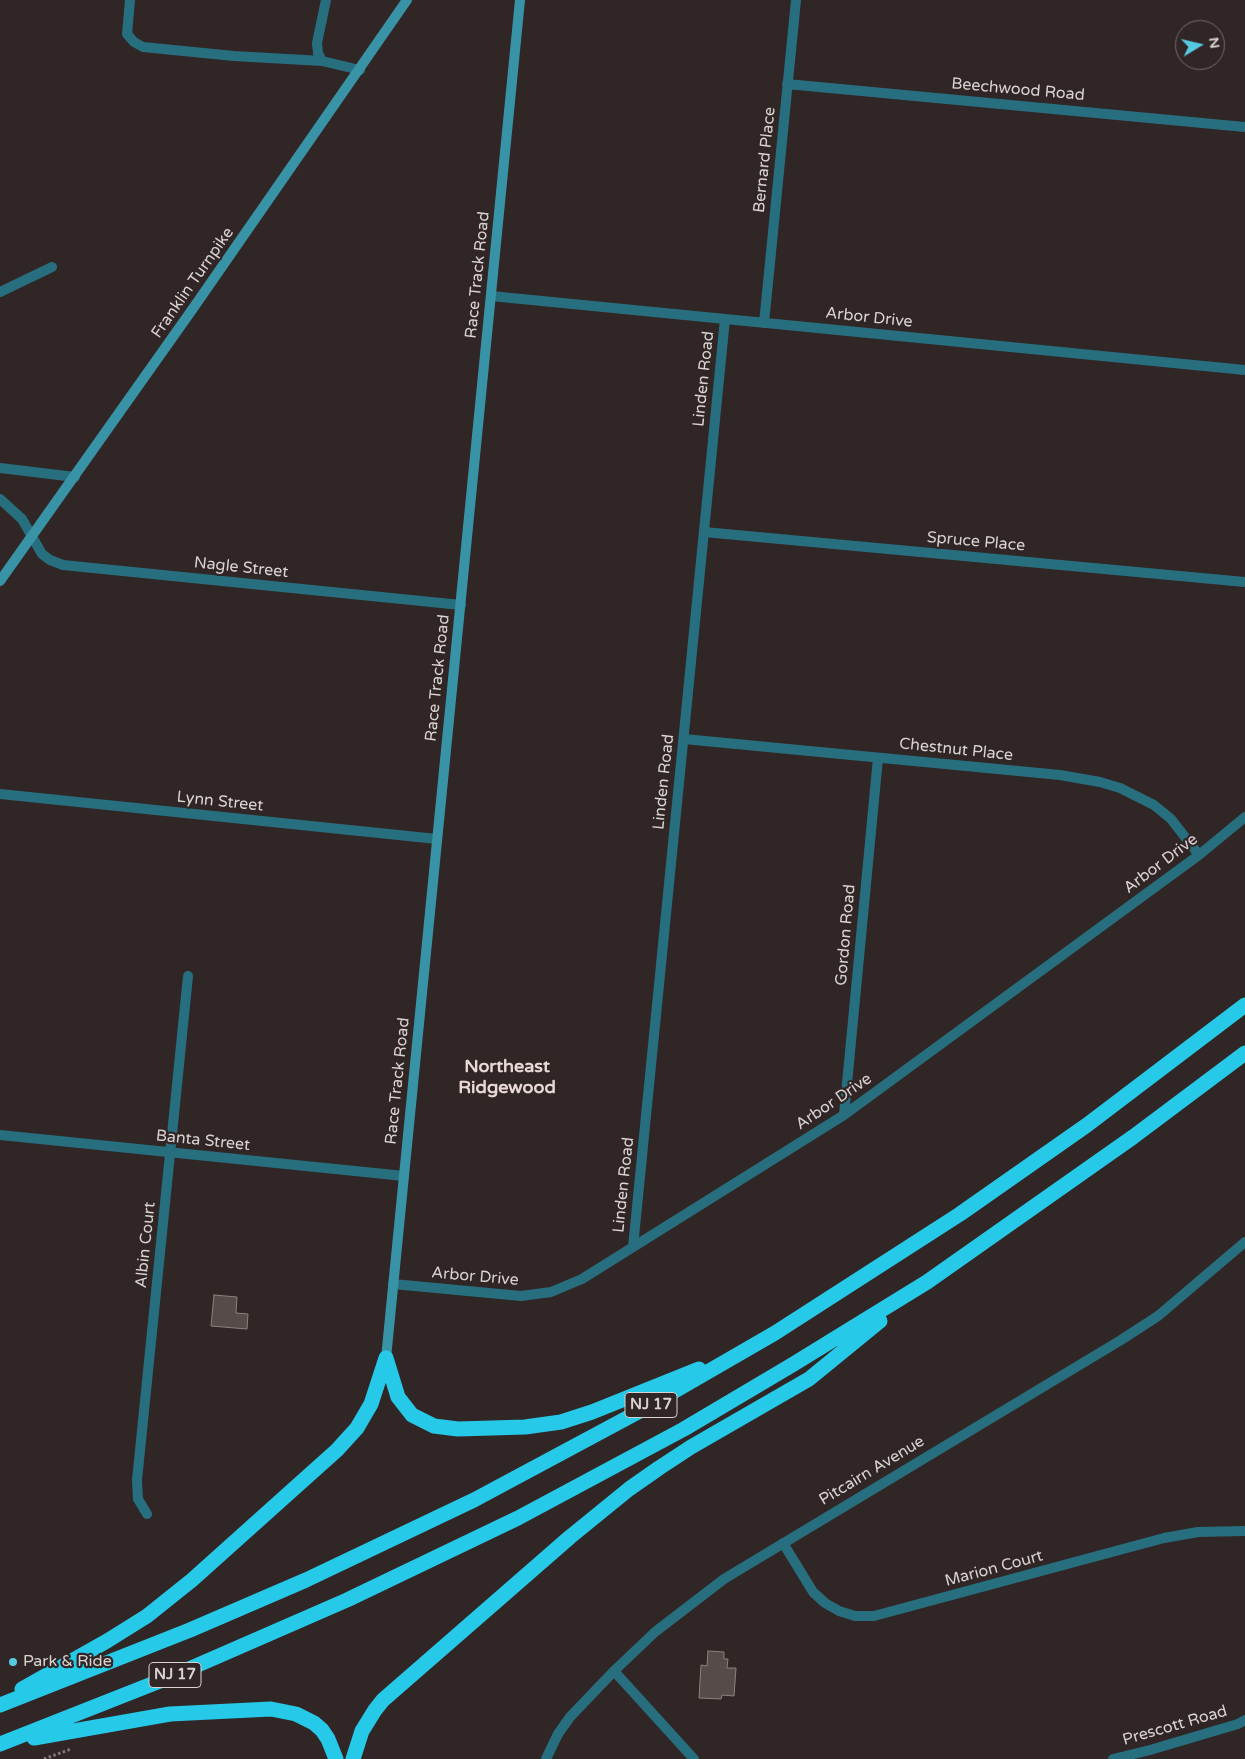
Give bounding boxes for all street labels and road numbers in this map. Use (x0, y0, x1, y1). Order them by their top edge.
street label: Beechwood Road (951, 75, 1085, 105)
street label: Bernard Place (750, 106, 780, 214)
street label: Race Track Road (462, 211, 494, 339)
street label: Franklin Turnpike (148, 224, 238, 342)
street label: Arbor Drive (824, 304, 914, 332)
street label: Linden Road (689, 330, 719, 428)
street label: Spruce Place (926, 528, 1026, 556)
street label: Nagle Street (193, 553, 289, 583)
street label: Race Track Road (422, 614, 454, 742)
street label: Linden Road (649, 733, 679, 831)
street label: Chestnut Place (898, 734, 1014, 766)
street label: Lynn Street (176, 788, 264, 816)
street label: Arbor Drive (1120, 830, 1202, 898)
street label: Gordon Road (832, 884, 860, 986)
street label: Race Track Road (382, 1017, 414, 1145)
street label: Arbor Drive (792, 1070, 876, 1134)
street label: Banta Street (155, 1127, 251, 1155)
street label: Linden Road (609, 1136, 639, 1234)
street label: Albin Court (132, 1201, 160, 1289)
street label: Arbor Drive (431, 1264, 519, 1290)
road number: NJ 17 (625, 1392, 677, 1418)
street label: Pitcairn Avenue (816, 1432, 928, 1510)
street label: Marion Court (943, 1547, 1045, 1591)
road number: NJ 17 (149, 1662, 201, 1688)
street label: Prescott Road (1120, 1702, 1230, 1750)

